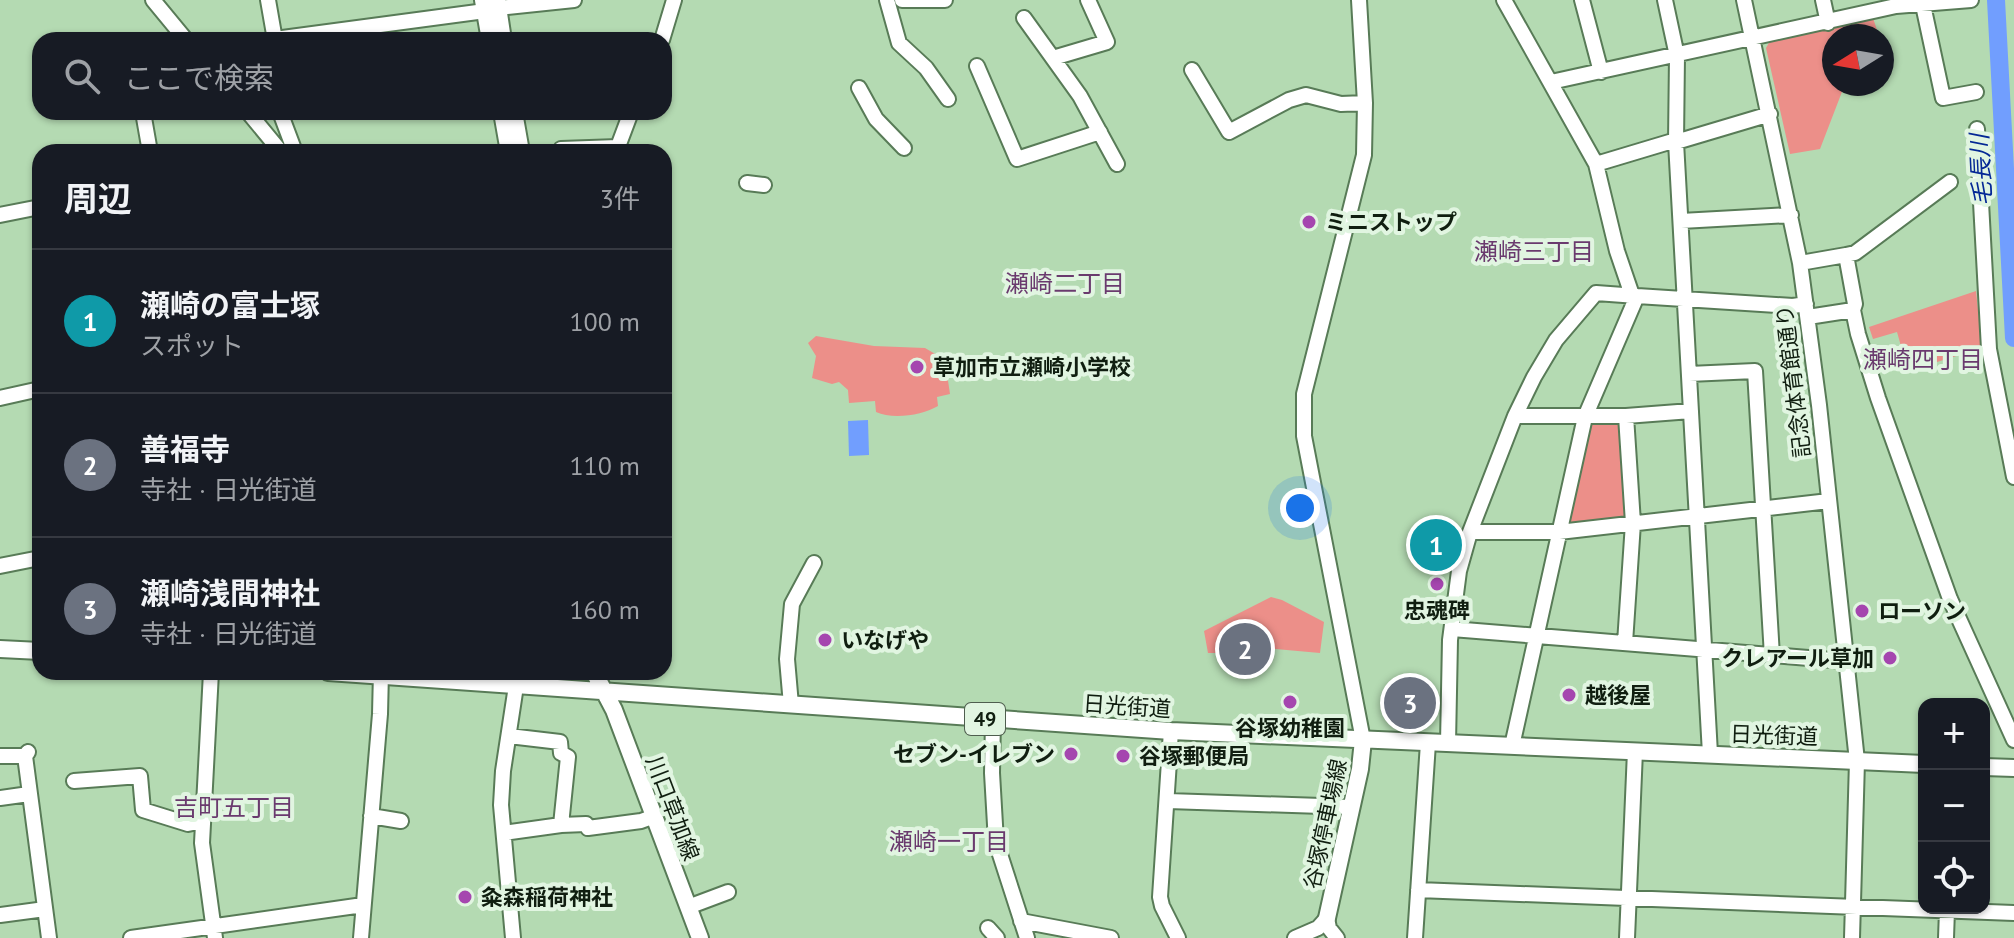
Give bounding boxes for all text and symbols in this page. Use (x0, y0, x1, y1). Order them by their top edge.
north arrow (1822, 24, 1894, 96)
search box (32, 32, 672, 120)
icon: search (60, 54, 104, 98)
text: ここで検索 (124, 58, 274, 97)
water label: 毛長川 (1963, 130, 1998, 207)
text: 周辺 (64, 176, 132, 220)
text: 3件 (600, 182, 640, 215)
place label: ミニストップ (1325, 208, 1457, 236)
marker: ミニストップ (1300, 213, 1318, 231)
district label: 瀬崎三丁目 (1474, 236, 1594, 267)
district label: 瀬崎二丁目 (1005, 268, 1125, 299)
text: 瀬崎の富士塚 (140, 285, 320, 324)
street label: 記念体育館通り (1770, 303, 1816, 459)
text: 1 (83, 305, 97, 338)
text: 100 m (569, 305, 640, 338)
text: スポット (140, 329, 244, 362)
district label: 瀬崎四丁目 (1863, 344, 1983, 375)
place label: 草加市立瀬崎小学校 (933, 353, 1131, 381)
marker: 草加市立瀬崎小学校 (908, 358, 926, 376)
text: 善福寺 (140, 429, 230, 468)
text: 2 (83, 449, 97, 482)
text: 110 m (569, 449, 640, 482)
text: 寺社 · 日光街道 (140, 473, 317, 506)
your location (1280, 488, 1320, 528)
pin: 1 (1410, 515, 1462, 575)
text: 瀬崎浅間神社 (140, 573, 320, 612)
marker: 忠魂碑 (1428, 575, 1446, 593)
text: 3 (83, 593, 97, 626)
text: 160 m (569, 593, 640, 626)
place label: 忠魂碑 (1404, 596, 1470, 624)
place label: ローソン (1878, 597, 1966, 625)
marker: ローソン (1853, 602, 1871, 620)
text: 寺社 · 日光街道 (140, 617, 317, 650)
pin: 2 (1219, 619, 1271, 679)
place label: いなげや (841, 626, 929, 654)
marker: いなげや (816, 631, 834, 649)
place label: クレアール草加 (1721, 644, 1874, 672)
marker: クレアール草加 (1881, 649, 1899, 667)
pin: 3 (1384, 673, 1436, 733)
place label: 越後屋 (1585, 681, 1651, 709)
marker: 越後屋 (1560, 686, 1578, 704)
street label: 日光街道 (1082, 689, 1172, 723)
marker: 谷塚幼稚園 (1281, 693, 1299, 711)
map controls (1918, 698, 1990, 914)
button: + (1918, 698, 1990, 770)
road number: 49 (965, 703, 1005, 735)
place label: 谷塚幼稚園 (1235, 714, 1345, 742)
street label: 日光街道 (1730, 719, 1818, 751)
place label: セブン-イレブン (893, 740, 1055, 768)
place label: 谷塚郵便局 (1139, 742, 1249, 770)
marker: セブン-イレブン (1062, 745, 1080, 763)
marker: 谷塚郵便局 (1114, 747, 1132, 765)
street label: 川口草加線 (640, 752, 706, 864)
street label: 谷塚停車場線 (1298, 757, 1352, 891)
button: − (1918, 770, 1990, 842)
district label: 吉町五丁目 (174, 792, 294, 823)
district label: 瀬崎一丁目 (889, 826, 1009, 857)
button: locate (1918, 842, 1990, 914)
place label: 粂森稲荷神社 (481, 883, 613, 911)
marker: 粂森稲荷神社 (456, 888, 474, 906)

